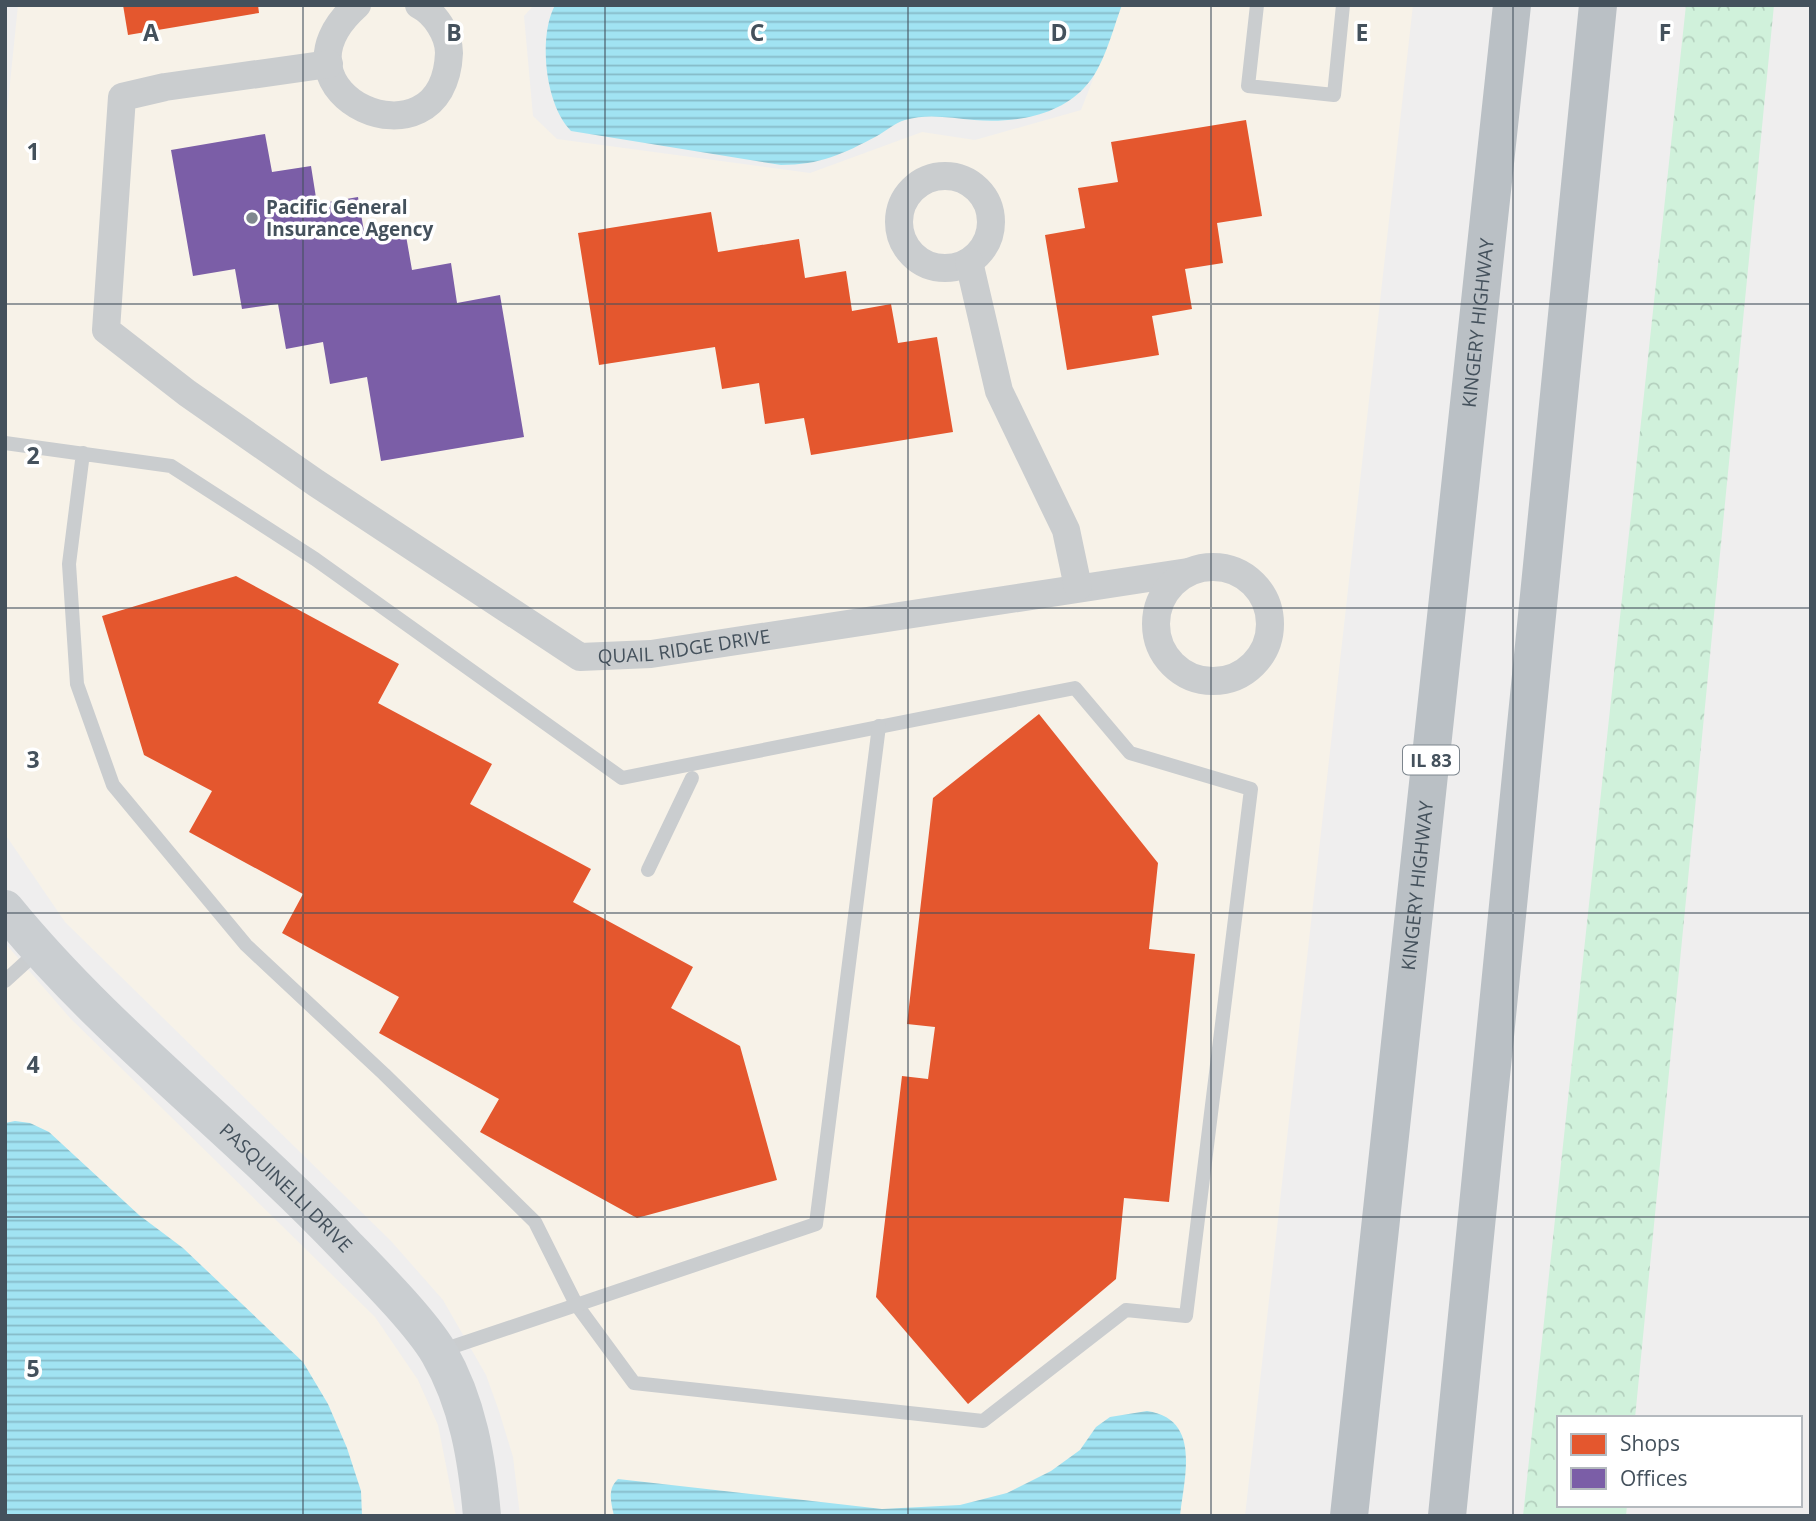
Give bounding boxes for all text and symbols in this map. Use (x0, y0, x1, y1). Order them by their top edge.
text: A (143, 16, 159, 48)
text: B (446, 16, 462, 48)
text: C (750, 16, 764, 48)
text: D (1050, 16, 1068, 48)
text: E (1356, 16, 1368, 48)
text: F (1659, 16, 1671, 48)
text: 1 (26, 135, 40, 167)
place label: Pacific General Insurance Agency (266, 194, 434, 242)
marker: Pacific General Insurance Agency (244, 210, 260, 226)
street label: KINGERY HIGHWAY (1456, 236, 1500, 409)
text: 2 (26, 439, 40, 471)
street label: QUAIL RIDGE DRIVE (597, 623, 772, 669)
text: 3 (26, 743, 40, 775)
road number: IL 83 (1403, 746, 1459, 774)
street label: KINGERY HIGHWAY (1395, 799, 1439, 972)
text: 4 (26, 1048, 40, 1080)
street label: PASQUINELLI DRIVE (214, 1117, 358, 1258)
text: 5 (26, 1352, 40, 1384)
legend (1557, 1416, 1802, 1507)
text: Shops (1620, 1429, 1680, 1457)
text: Offices (1620, 1464, 1688, 1492)

